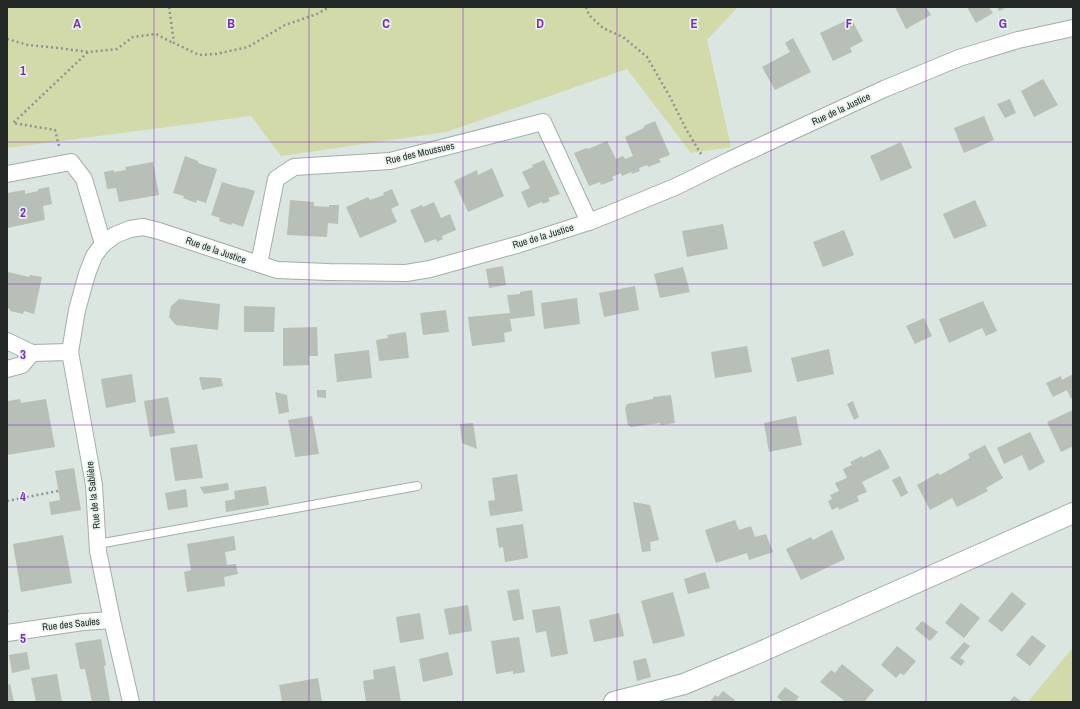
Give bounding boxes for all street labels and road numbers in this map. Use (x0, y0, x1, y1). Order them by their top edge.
street label: Rue de la Justice (810, 90, 873, 128)
street label: Rue des Moussues (384, 139, 456, 167)
street label: Rue de la Justice (511, 220, 576, 251)
street label: Rue de la Justice (184, 234, 248, 267)
street label: Rue de la Sablière (83, 460, 103, 529)
street label: Rue des Saules (42, 615, 100, 633)

